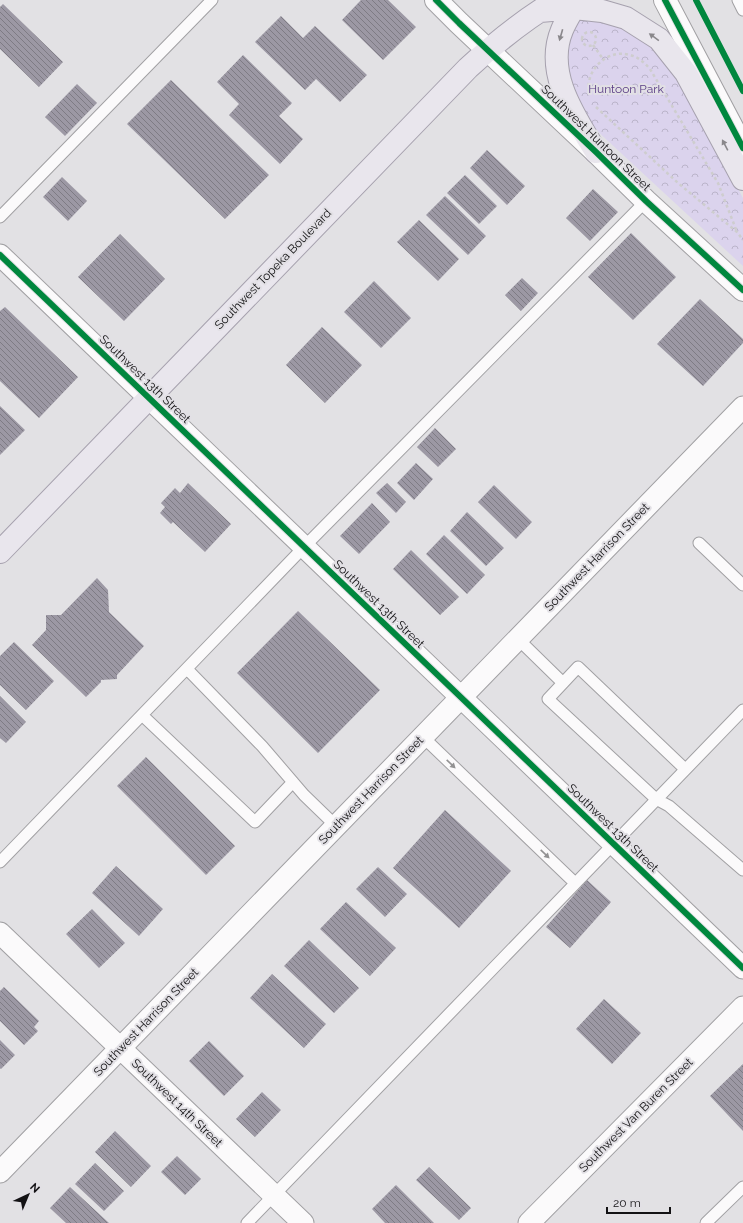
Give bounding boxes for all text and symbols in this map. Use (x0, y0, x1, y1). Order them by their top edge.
one-way arrow (558, 29, 564, 41)
one-way arrow (649, 33, 660, 41)
street label: Southwest Huntoon Street (539, 82, 653, 194)
park label: Huntoon Park (588, 82, 664, 96)
one-way arrow (721, 139, 728, 151)
street label: Southwest Topeka Boulevard (212, 206, 334, 332)
street label: Southwest 13th Street (97, 332, 193, 426)
street label: Southwest Harrison Street (542, 500, 652, 614)
street label: Southwest 13th Street (331, 557, 427, 651)
street label: Southwest Harrison Street (316, 733, 426, 847)
one-way arrow (446, 759, 456, 769)
street label: Southwest 13th Street (565, 781, 661, 875)
one-way arrow (540, 849, 550, 859)
street label: Southwest Harrison Street (91, 965, 201, 1079)
street label: Southwest Van Buren Street (576, 1055, 696, 1175)
street label: Southwest 14th Street (129, 1056, 225, 1150)
north arrow (8, 1175, 48, 1215)
text: N (27, 1181, 42, 1196)
scale bar (607, 1189, 670, 1215)
text: 20 m (613, 1196, 641, 1210)

